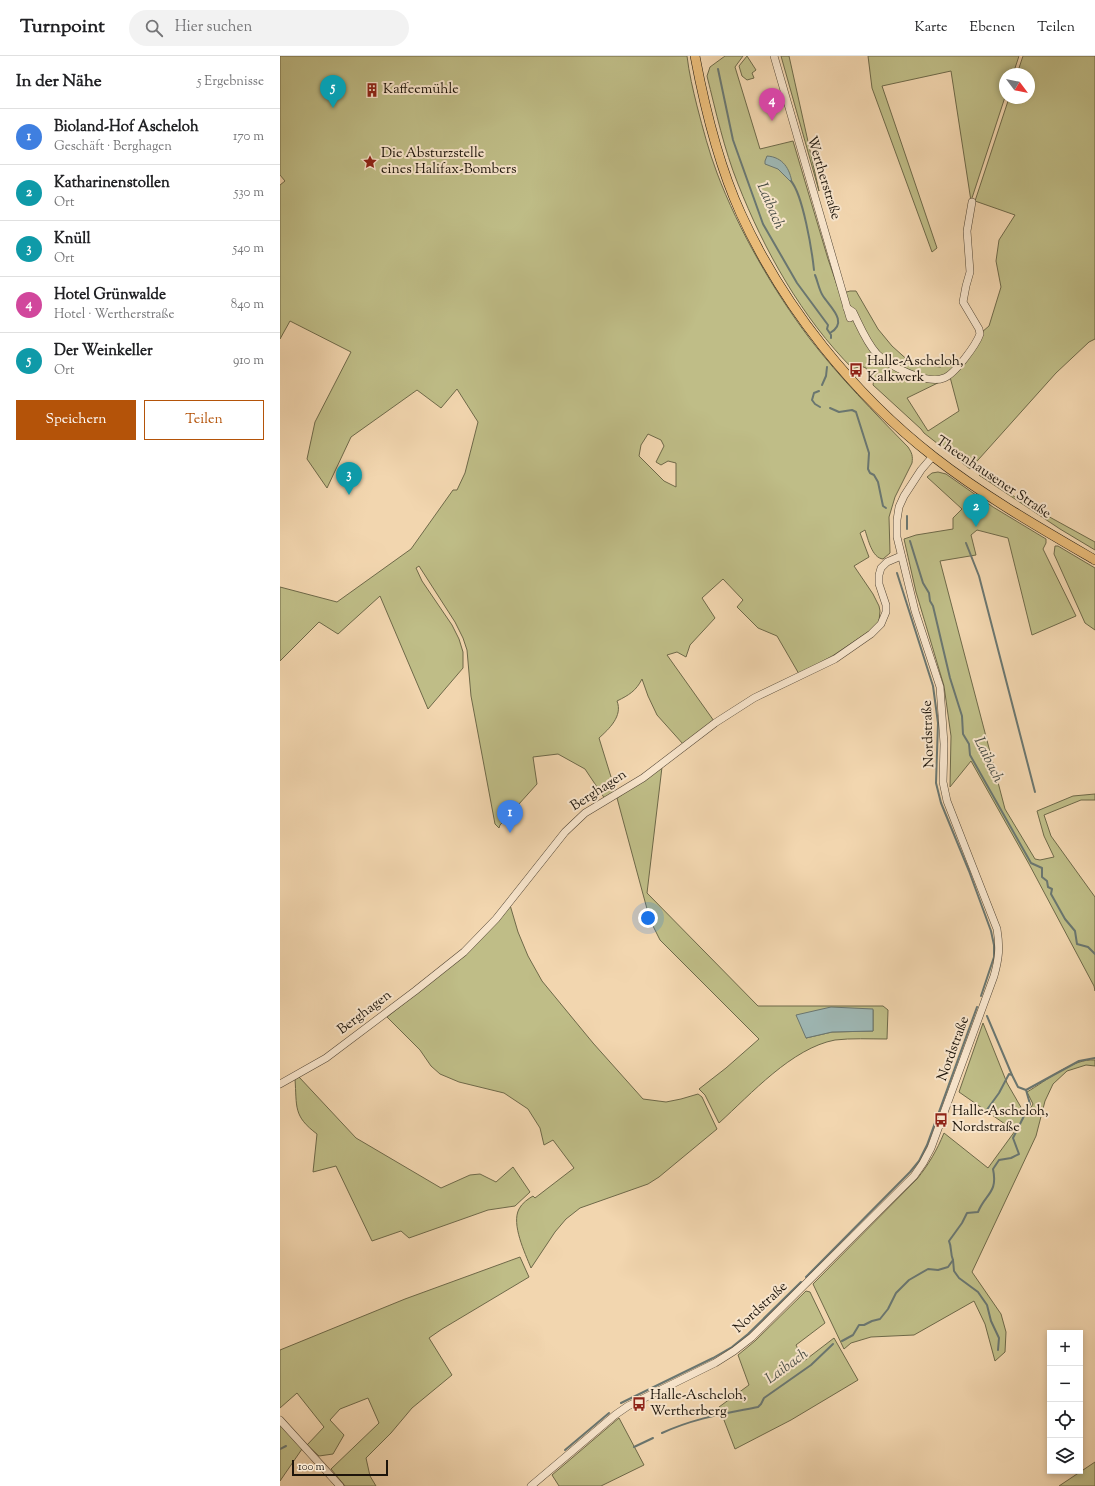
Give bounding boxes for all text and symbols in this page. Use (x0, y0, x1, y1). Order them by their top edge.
search box (129, 10, 409, 46)
text: Turnpoint (20, 14, 105, 41)
icon: search (143, 17, 165, 39)
text: Hier suchen (175, 17, 252, 38)
text: Karte (915, 18, 948, 38)
text: Ebenen (970, 18, 1015, 38)
text: Teilen (1037, 18, 1075, 38)
north arrow (999, 68, 1035, 104)
text: In der Nähe (16, 70, 102, 94)
text: 5 Ergebnisse (197, 73, 264, 91)
pin: 5 (320, 75, 346, 108)
place label: Kaffeemühle (383, 80, 459, 100)
building icon: Kaffeemühle (364, 82, 380, 98)
pin: 4 (759, 88, 785, 121)
text: Bioland-Hof Ascheloh (54, 117, 199, 138)
text: 1 (27, 128, 31, 146)
text: 170 m (233, 128, 264, 146)
street label: Wertherstraße (801, 134, 845, 222)
text: Geschäft · Berghagen (54, 138, 172, 156)
place label: Die Absturzstelle eines Halifax-Bombers (381, 144, 517, 180)
place icon: Die Absturzstelle eines Halifax-Bombers (362, 154, 378, 170)
text: Katharinenstollen (54, 173, 170, 194)
water label: Laibach (751, 180, 789, 233)
text: 2 (26, 184, 32, 202)
text: 530 m (234, 184, 264, 202)
text: Ort (54, 194, 74, 212)
text: Knüll (54, 229, 91, 250)
text: 3 (26, 240, 32, 258)
text: 540 m (233, 240, 264, 258)
text: Ort (54, 250, 74, 268)
text: Hotel Grünwalde (54, 285, 166, 306)
text: 4 (26, 296, 32, 314)
text: 840 m (231, 296, 264, 314)
text: Hotel · Wertherstraße (54, 306, 175, 324)
text: Der Weinkeller (54, 341, 153, 362)
text: 5 (27, 352, 31, 370)
text: 910 m (233, 352, 264, 370)
place label: Halle-Ascheloh, Kalkwerk (867, 352, 964, 388)
text: Ort (54, 362, 74, 380)
bus stop icon: Halle-Ascheloh, Kalkwerk (848, 362, 864, 378)
button: Speichern (16, 400, 136, 440)
button: Teilen (144, 400, 264, 440)
street label: Theenhausener Straße (931, 432, 1055, 524)
pin: 3 (336, 462, 362, 495)
pin: 2 (963, 494, 989, 527)
street label: Nordstraße (918, 700, 940, 768)
water label: Laibach (968, 734, 1008, 787)
street label: Berghagen (567, 765, 631, 817)
pin: 1 (497, 800, 523, 833)
your location (638, 908, 658, 928)
street label: Berghagen (334, 986, 396, 1040)
street label: Nordstraße (933, 1014, 975, 1084)
place label: Halle-Ascheloh, Nordstraße (952, 1102, 1049, 1138)
bus stop icon: Halle-Ascheloh, Nordstraße (933, 1112, 949, 1128)
street label: Nordstraße (729, 1278, 793, 1338)
map controls (1047, 1330, 1083, 1474)
button: + (1047, 1330, 1083, 1366)
water label: Laibach (761, 1344, 813, 1390)
button: − (1047, 1366, 1083, 1402)
place label: Halle-Ascheloh, Wertherberg (650, 1386, 747, 1422)
bus stop icon: Halle-Ascheloh, Wertherberg (631, 1396, 647, 1412)
button: locate (1047, 1402, 1083, 1438)
button: layers (1047, 1438, 1083, 1474)
scale bar (292, 1458, 388, 1477)
text: 100 m (298, 1459, 325, 1475)

